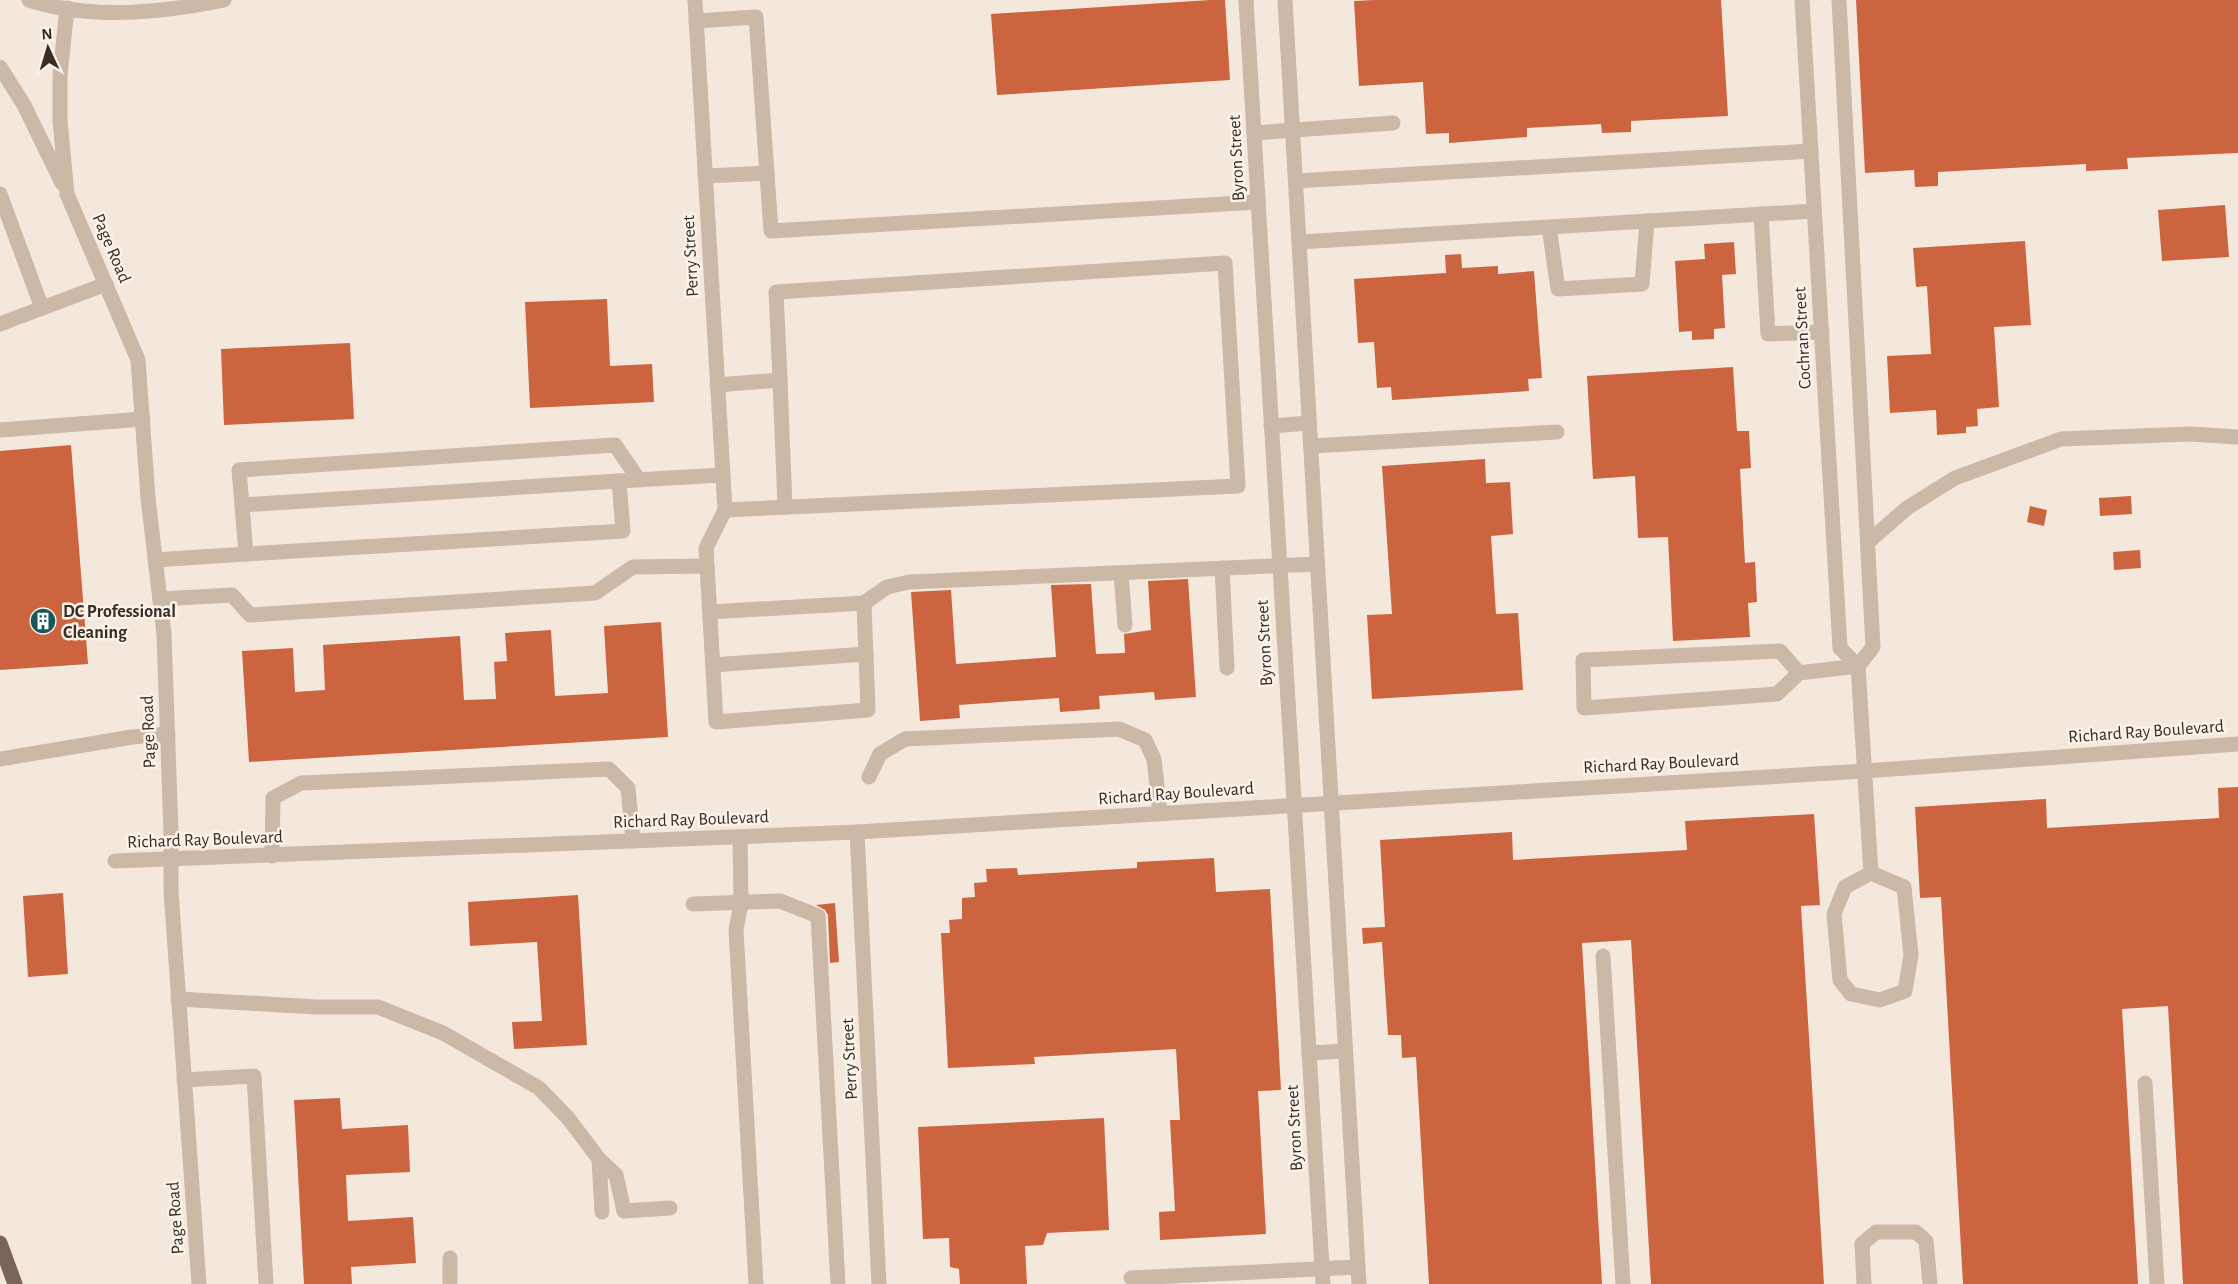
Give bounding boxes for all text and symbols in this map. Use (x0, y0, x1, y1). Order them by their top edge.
north arrow (18, 18, 78, 78)
text: N (41, 26, 53, 42)
street label: Byron Street (1226, 114, 1248, 202)
street label: Page Road (89, 211, 134, 286)
street label: Perry Street (680, 214, 702, 297)
street label: Cochran Street (1791, 286, 1815, 390)
street label: Byron Street (1254, 599, 1276, 687)
place label: DC Professional Cleaning (63, 603, 176, 642)
building icon: DC Professional Cleaning (28, 606, 58, 636)
street label: Page Road (139, 695, 159, 769)
street label: Richard Ray Boulevard (2068, 718, 2225, 746)
street label: Richard Ray Boulevard (1583, 751, 1739, 777)
street label: Richard Ray Boulevard (1098, 780, 1255, 808)
street label: Richard Ray Boulevard (613, 808, 769, 832)
street label: Richard Ray Boulevard (127, 828, 283, 852)
street label: Perry Street (839, 1017, 861, 1100)
street label: Byron Street (1284, 1084, 1306, 1172)
street label: Page Road (164, 1181, 188, 1255)

